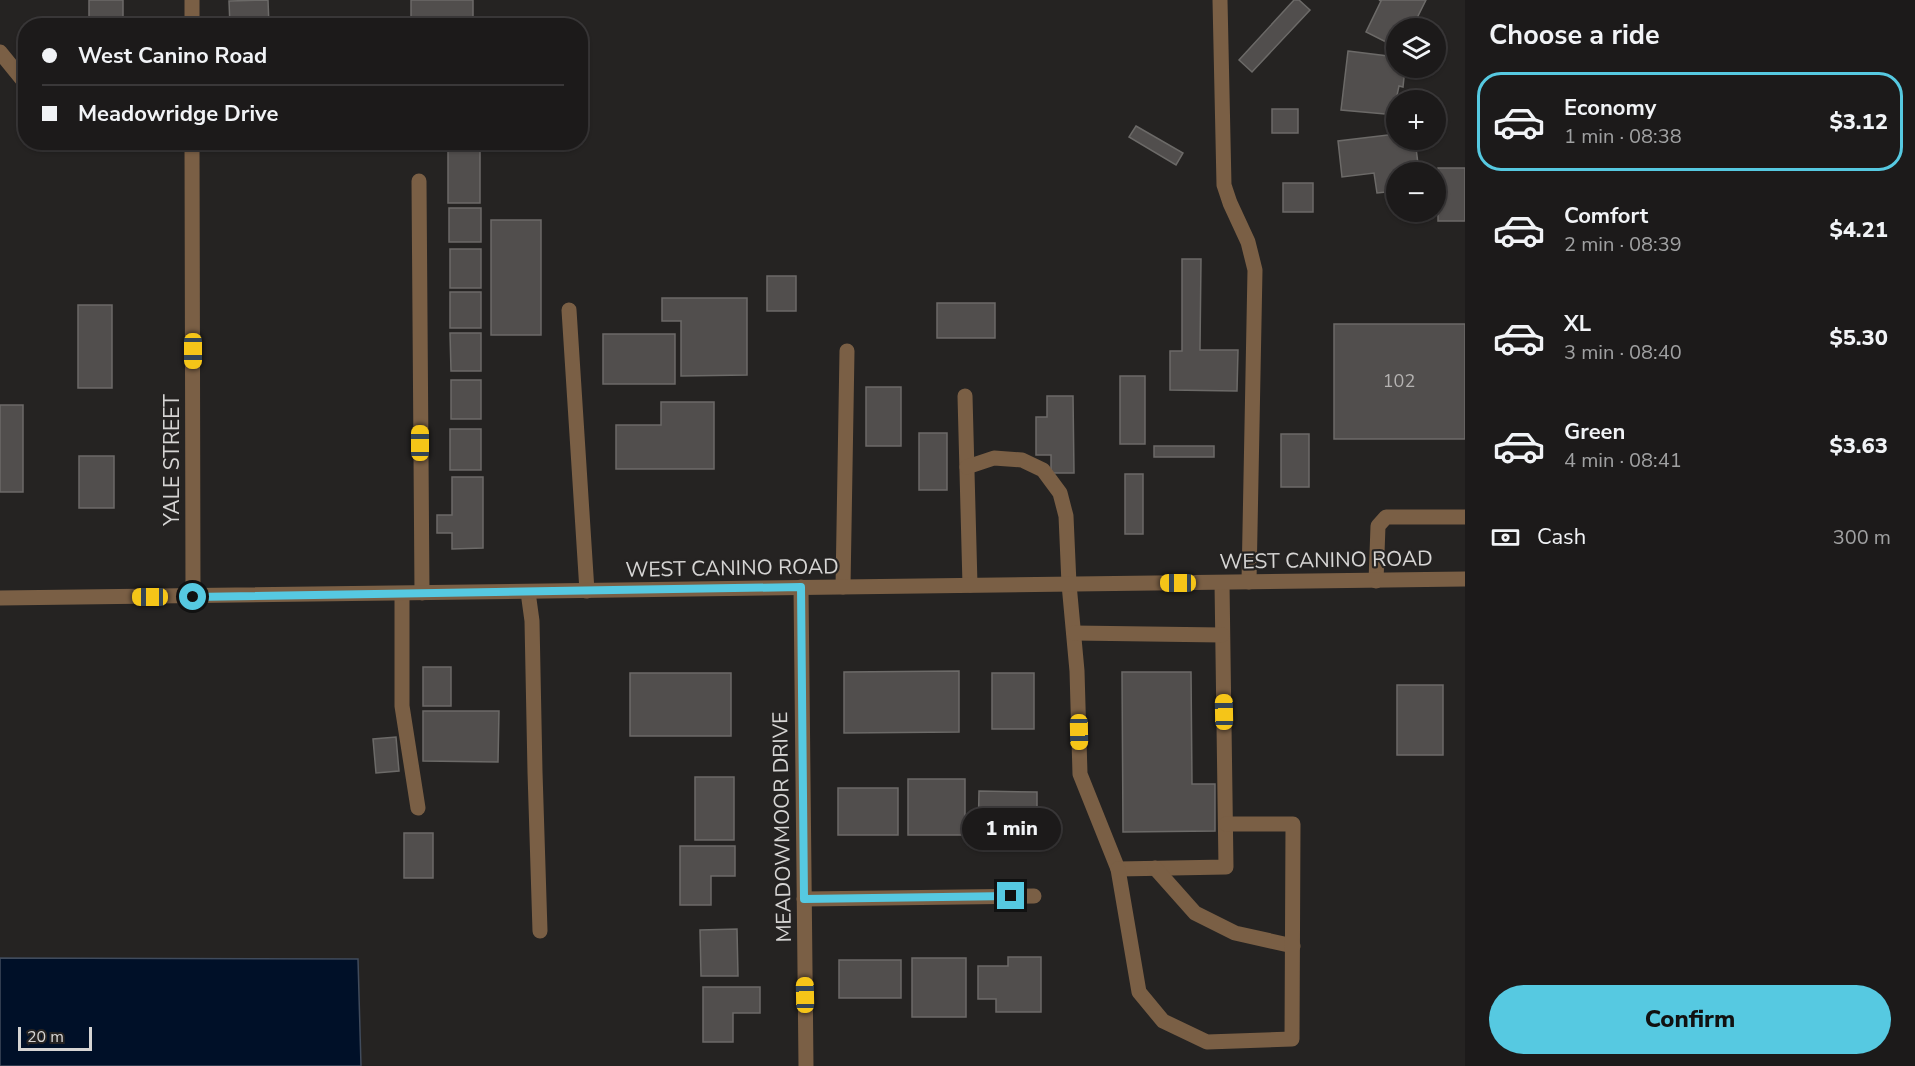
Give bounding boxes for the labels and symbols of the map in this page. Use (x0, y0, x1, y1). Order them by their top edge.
car (184, 333, 202, 369)
house number: 102 (1383, 369, 1415, 393)
street label: YALE STREET (158, 394, 186, 527)
car (411, 425, 429, 461)
street label: WEST CANINO ROAD (1219, 544, 1433, 576)
street label: WEST CANINO ROAD (625, 552, 839, 584)
car (1160, 574, 1196, 592)
route start (179, 583, 206, 610)
car (132, 588, 168, 606)
car (1215, 694, 1233, 730)
street label: MEADOWMOOR DRIVE (766, 711, 798, 943)
car (1070, 714, 1088, 750)
callout: 1 min (962, 809, 1060, 851)
route end (997, 882, 1024, 909)
car (796, 977, 814, 1013)
scale bar (18, 1024, 92, 1052)

